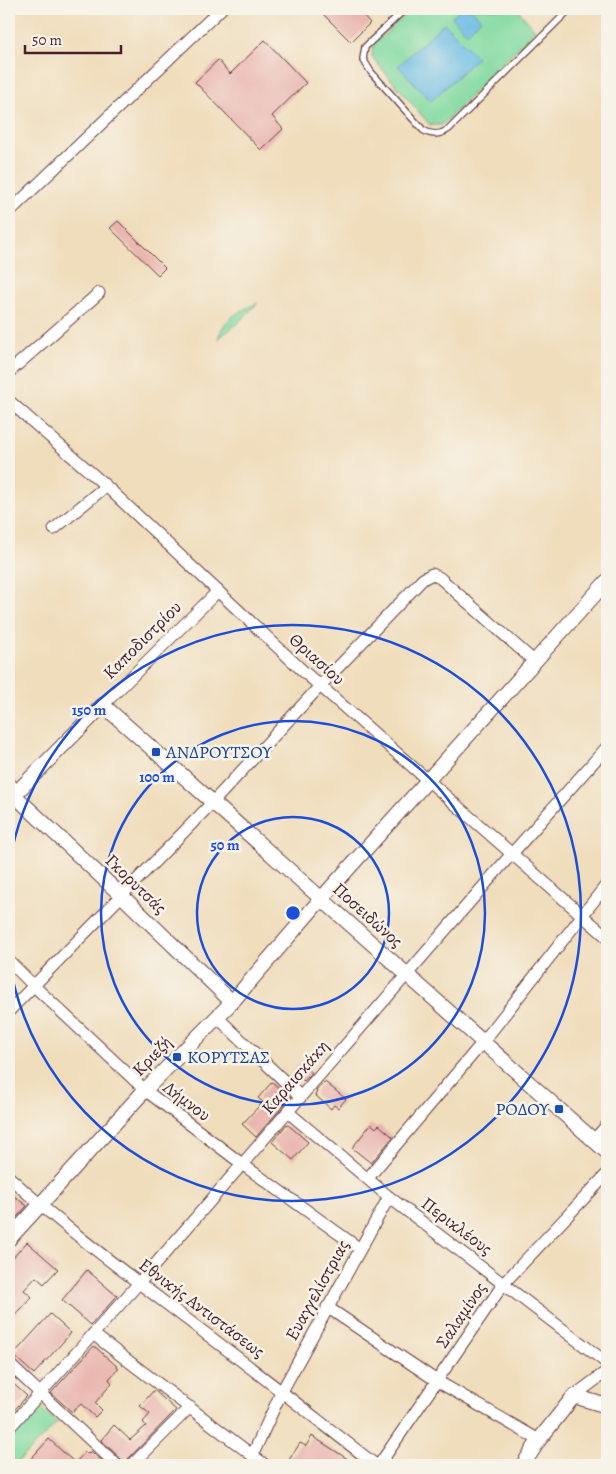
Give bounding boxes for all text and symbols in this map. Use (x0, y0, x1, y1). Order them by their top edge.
scale bar (25, 22, 121, 54)
text: 50 m (32, 30, 62, 50)
street label: Καποδιστρίου (97, 595, 187, 685)
street label: Θριασίου (284, 628, 350, 690)
text: 150 m (72, 700, 107, 720)
place label: ΑΝΔΡΟΥΤΣΟΥ (165, 740, 273, 764)
marker: ΑΝΔΡΟΥΤΣΟΥ (150, 746, 162, 758)
text: 100 m (139, 767, 175, 787)
text: 50 m (210, 835, 240, 855)
street label: Γκορυτσάς (100, 849, 172, 919)
street label: Ποσειδώνος (328, 877, 408, 953)
centre of rings (284, 904, 302, 922)
street label: Κριεζή (127, 1031, 177, 1081)
street label: Καραισκάκη (256, 1034, 334, 1120)
place label: ΚΟΡΥΤΣΑΣ (187, 1045, 270, 1069)
marker: ΚΟΡΥΤΣΑΣ (171, 1051, 183, 1063)
street label: Λήμνου (158, 1075, 216, 1127)
place label: ΡΟΔΟΥ (495, 1097, 550, 1121)
marker: ΡΟΔΟΥ (553, 1103, 565, 1115)
street label: Περικλέους (417, 1191, 497, 1261)
street label: Ευαγγελίστριας (279, 1235, 355, 1345)
street label: Εθνικής Αντιστάσεως (134, 1253, 270, 1363)
street label: Σαλαμίνος (430, 1277, 492, 1353)

